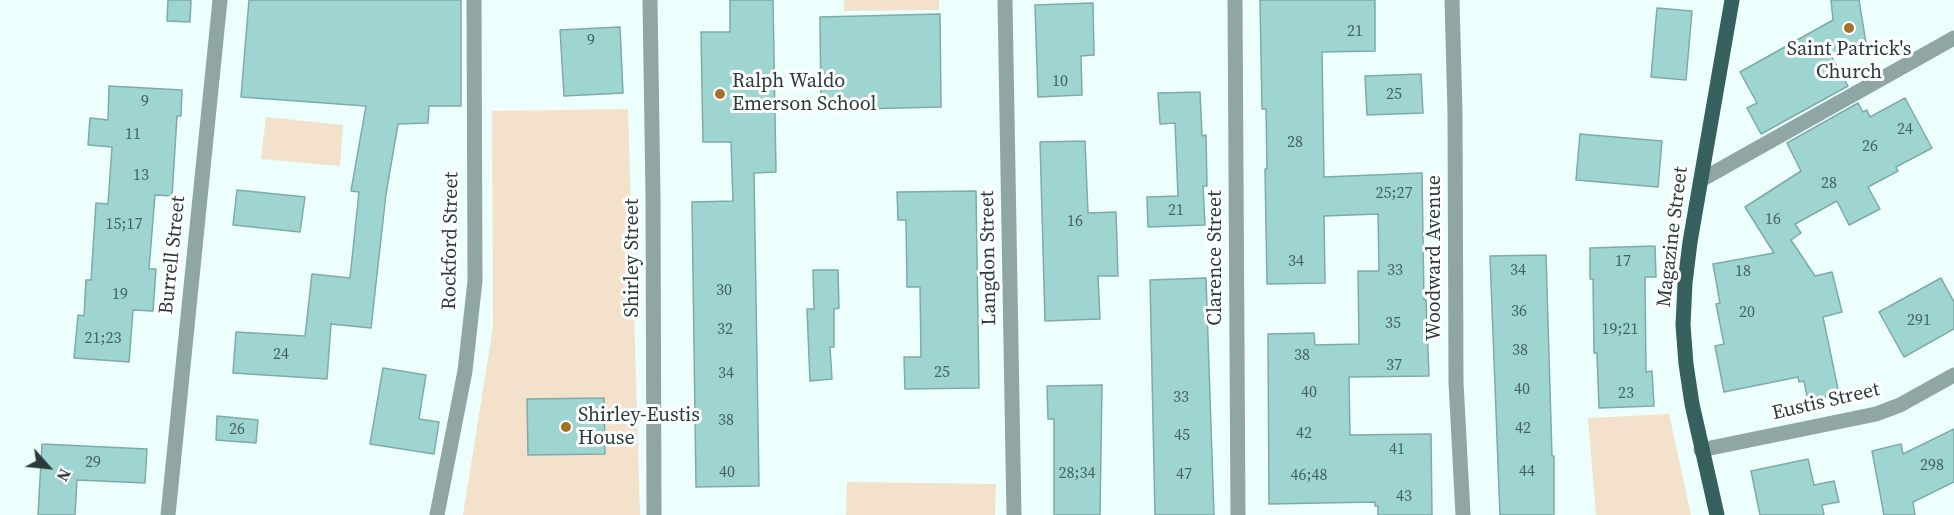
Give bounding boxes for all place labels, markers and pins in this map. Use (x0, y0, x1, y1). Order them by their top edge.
marker: Saint Patrick's Church (1842, 21, 1856, 35)
place label: Saint Patrick's Church (1787, 38, 1911, 85)
place label: Ralph Waldo Emerson School (732, 70, 876, 117)
marker: Ralph Waldo Emerson School (713, 87, 727, 101)
place label: Shirley-Eustis House (578, 404, 700, 451)
marker: Shirley-Eustis House (559, 420, 573, 434)

